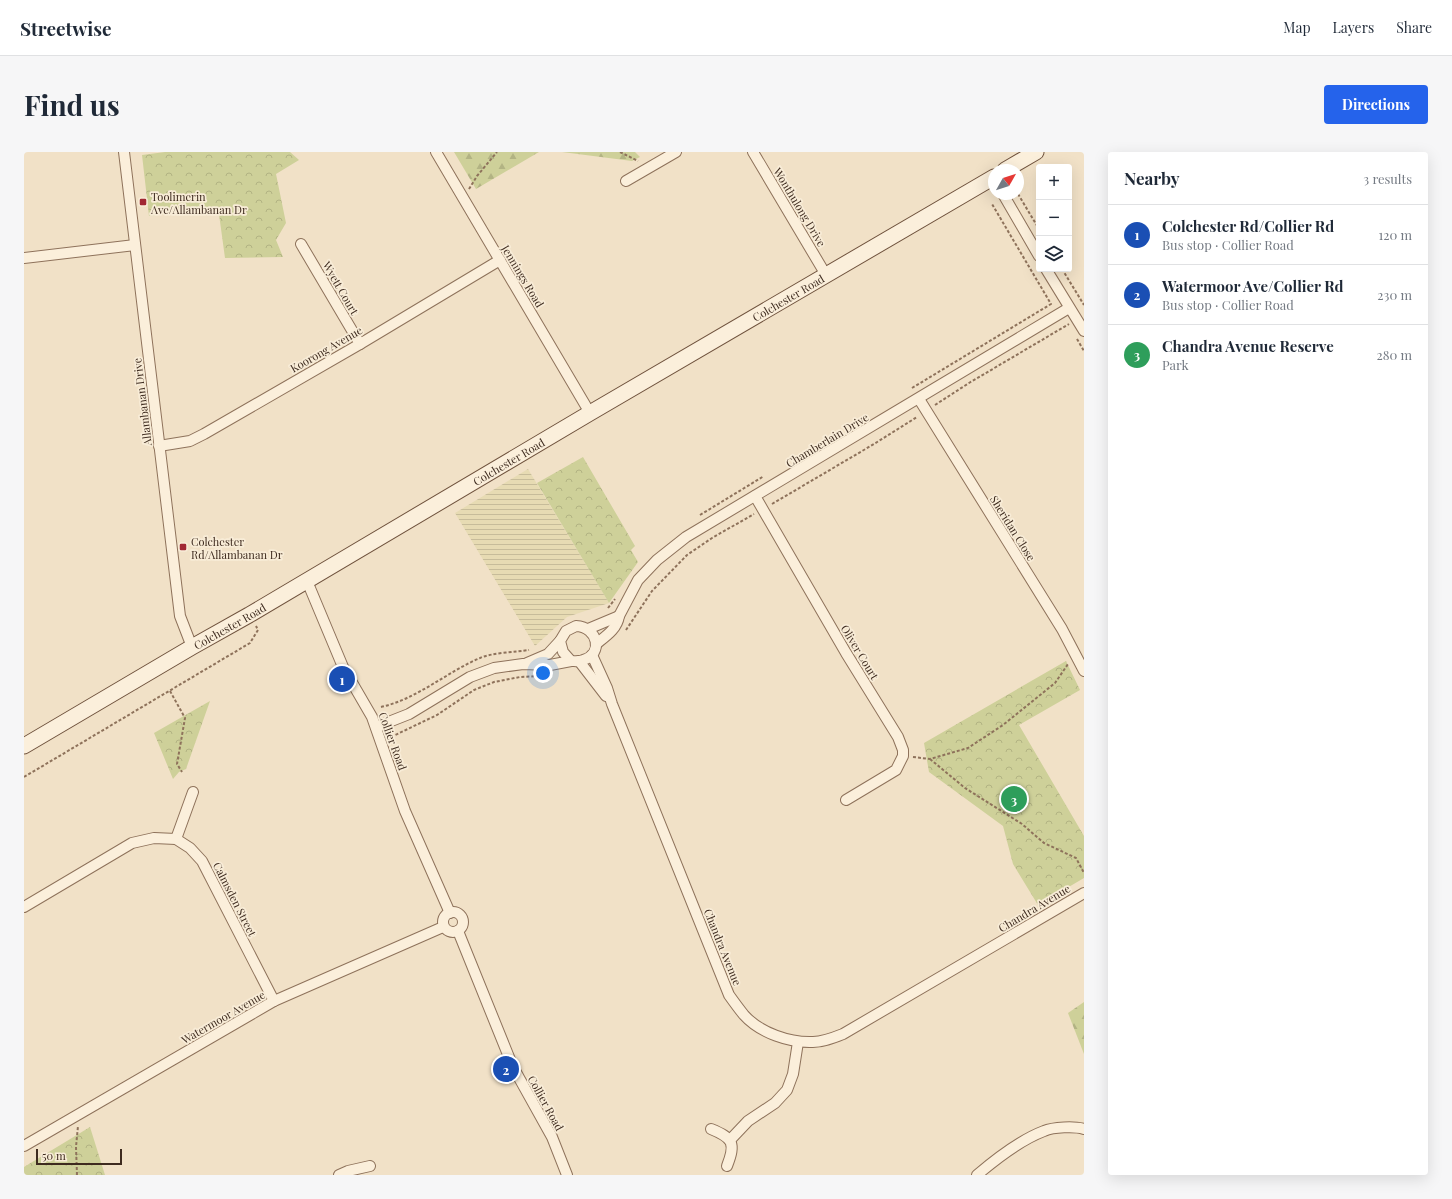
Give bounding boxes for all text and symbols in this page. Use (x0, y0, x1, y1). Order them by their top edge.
text: Streetwise (20, 15, 112, 41)
text: Map (1283, 18, 1311, 37)
text: Layers (1333, 18, 1374, 37)
text: Share (1396, 18, 1432, 37)
button: Directions (1324, 85, 1428, 124)
text: Find us (24, 86, 120, 123)
street label: Wonthulong Drive (770, 164, 830, 250)
north arrow (988, 164, 1024, 200)
map controls (1036, 164, 1072, 272)
button: + (1036, 164, 1072, 200)
text: Nearby (1124, 167, 1179, 189)
text: 3 results (1363, 170, 1412, 187)
place label: Toolimerin Ave/Allambanan Dr (150, 189, 247, 217)
marker: Toolimerin Ave/Allambanan Dr (138, 197, 148, 207)
button: − (1036, 200, 1072, 236)
text: Colchester Rd/Collier Rd (1162, 216, 1334, 236)
text: 1 (1135, 226, 1139, 243)
text: 120 m (1378, 226, 1412, 243)
button: layers (1036, 236, 1072, 272)
text: Bus stop · Collier Road (1162, 236, 1294, 253)
street label: Jennings Road (498, 241, 548, 310)
street label: Wyett Court (319, 258, 362, 318)
street label: Colchester Road (749, 270, 827, 324)
text: Watermoor Ave/Collier Rd (1162, 276, 1344, 296)
text: 2 (1134, 286, 1140, 303)
text: 230 m (1377, 286, 1412, 303)
text: Bus stop · Collier Road (1162, 296, 1294, 313)
street label: Koorong Avenue (287, 322, 365, 376)
text: Chandra Avenue Reserve (1162, 336, 1334, 356)
text: 3 (1134, 346, 1140, 363)
text: 280 m (1376, 346, 1412, 363)
text: Park (1162, 356, 1189, 373)
street label: Allambanan Drive (129, 357, 155, 448)
street label: Chamberlain Drive (783, 409, 871, 471)
street label: Colchester Road (470, 434, 548, 488)
street label: Sheridan Close (987, 492, 1039, 564)
place label: Colchester Rd/Allambanan Dr (191, 534, 283, 562)
marker: Colchester Rd/Allambanan Dr (178, 542, 188, 552)
street label: Colchester Road (191, 599, 269, 652)
street label: Oliver Court (838, 622, 882, 682)
your location (533, 663, 553, 683)
pin: 1 (329, 664, 355, 694)
street label: Collier Road (376, 710, 411, 773)
pin: 3 (1001, 784, 1027, 814)
street label: Calmsden Street (210, 859, 260, 939)
street label: Chandra Avenue (995, 880, 1073, 935)
street label: Chandra Avenue (701, 906, 745, 988)
street label: Watermoor Avenue (178, 987, 268, 1048)
pin: 2 (493, 1054, 519, 1084)
street label: Collier Road (525, 1073, 568, 1134)
scale bar (36, 1147, 122, 1166)
text: 50 m (42, 1148, 66, 1163)

